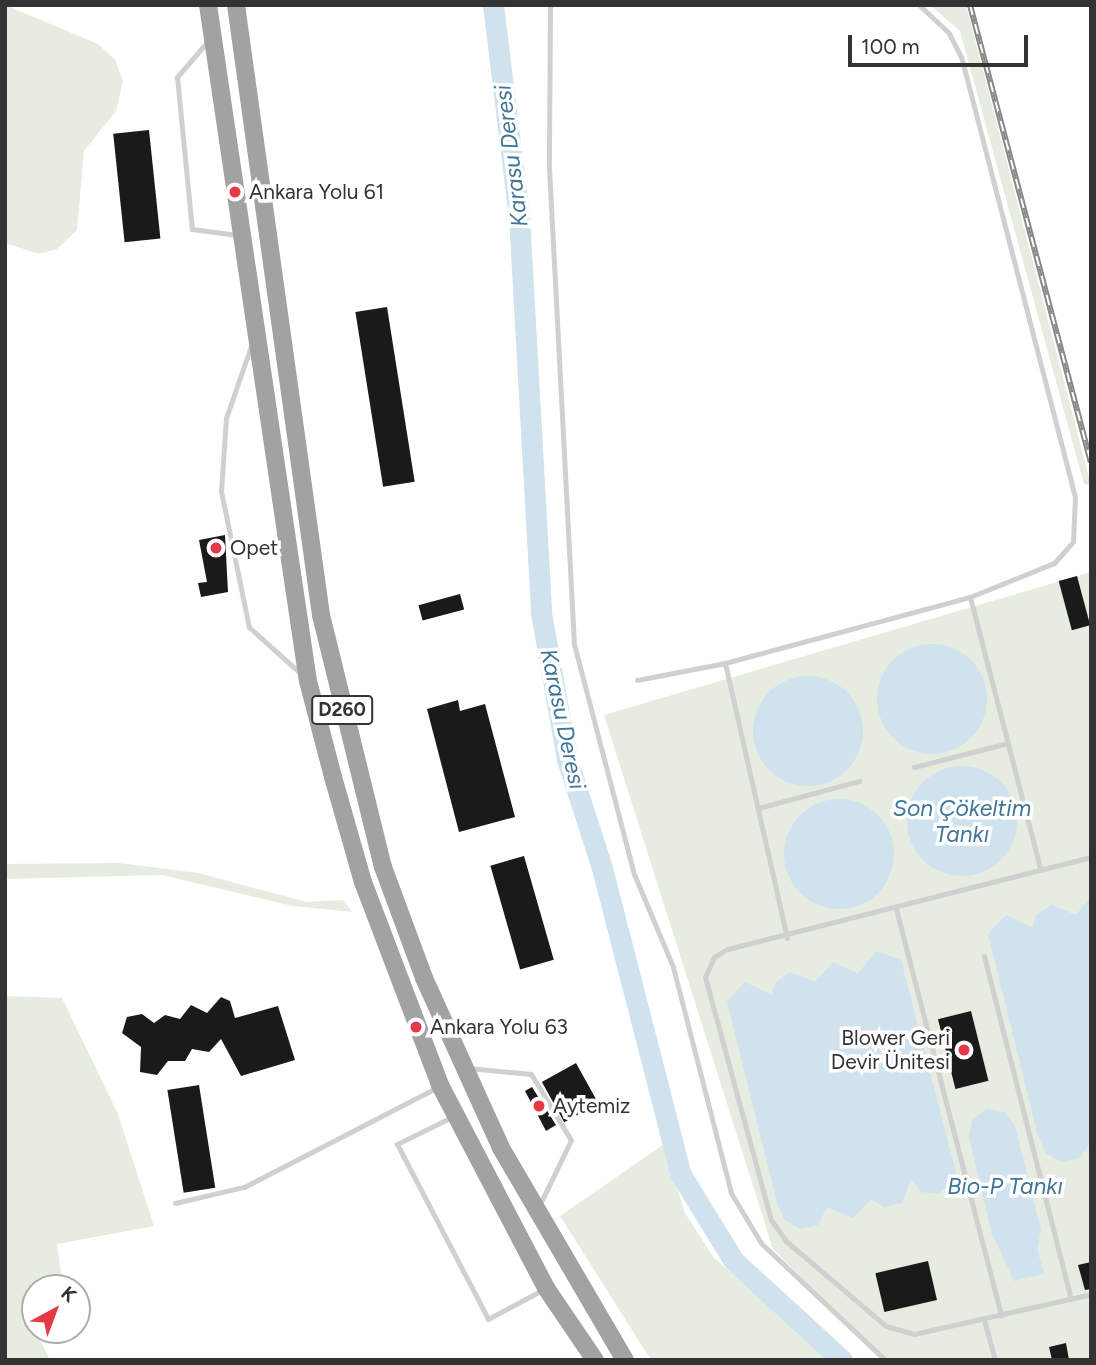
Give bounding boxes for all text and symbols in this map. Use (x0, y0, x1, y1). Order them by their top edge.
scale bar (851, 21, 1031, 65)
text: 100 m (861, 34, 920, 59)
water label: Karasu Deresi (489, 83, 533, 229)
place label: Ankara Yolu 61 (249, 179, 384, 205)
marker: Ankara Yolu 61 (227, 184, 243, 200)
place label: Opet (230, 535, 278, 561)
marker: Opet (208, 540, 224, 556)
water label: Karasu Deresi (535, 646, 591, 792)
road number: D260 (310, 694, 374, 726)
water label: Son Çökeltim Tankı (893, 794, 1031, 848)
place label: Ankara Yolu 63 (430, 1014, 568, 1040)
marker: Ankara Yolu 63 (408, 1019, 424, 1035)
place label: Blower Geri Devir Ünitesi (831, 1025, 950, 1075)
marker: Blower Geri Devir Ünitesi (956, 1042, 972, 1058)
place label: Aytemiz (553, 1093, 630, 1119)
marker: Aytemiz (531, 1098, 547, 1114)
water label: Bio-P Tankı (947, 1172, 1063, 1200)
north arrow (21, 1274, 91, 1344)
text: K (56, 1281, 81, 1307)

